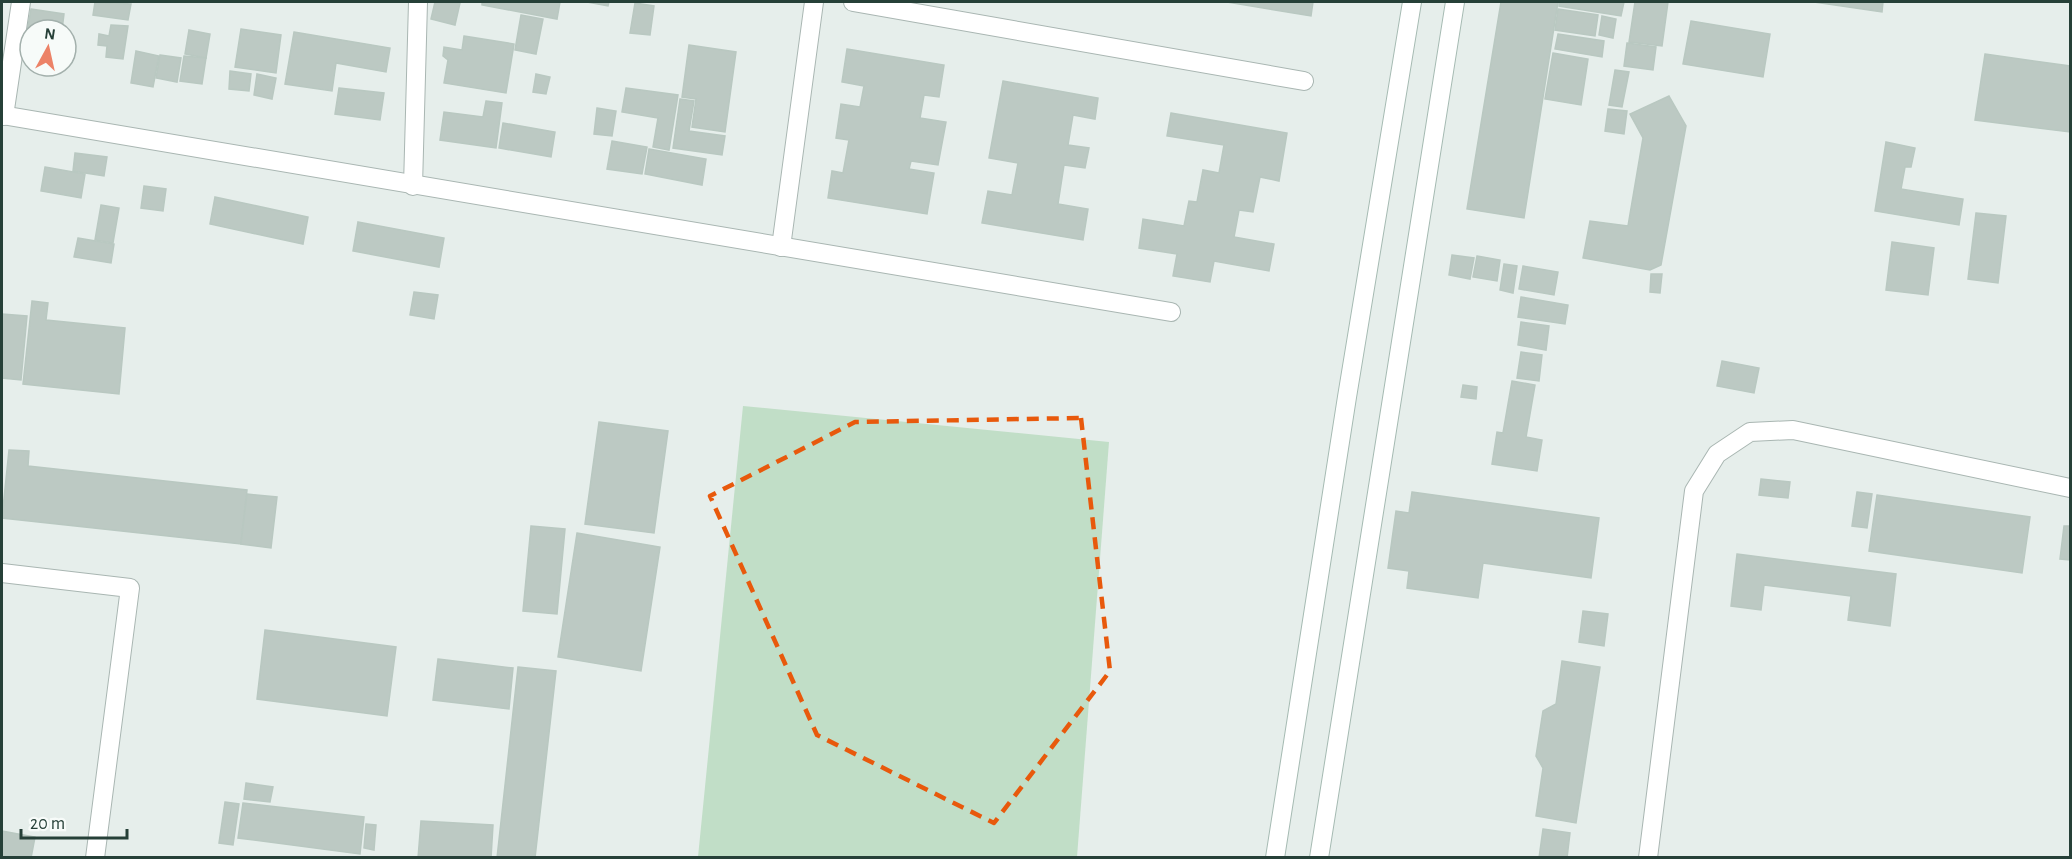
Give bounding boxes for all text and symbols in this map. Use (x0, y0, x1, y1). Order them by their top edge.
north arrow (18, 18, 78, 78)
text: N (43, 25, 57, 43)
scale bar (21, 802, 128, 840)
text: 20 m (30, 815, 65, 833)

